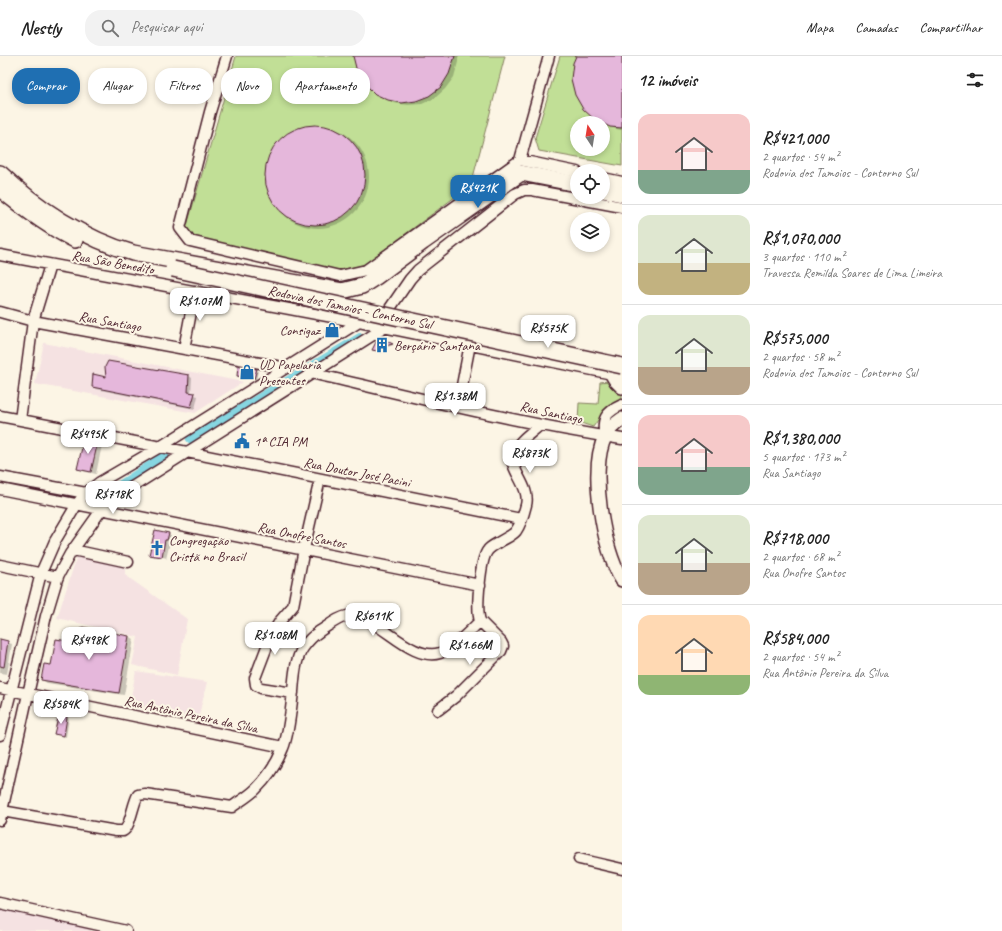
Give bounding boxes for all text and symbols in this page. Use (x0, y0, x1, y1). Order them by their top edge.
search box (85, 10, 365, 46)
text: Nestly (20, 16, 61, 40)
icon: search (99, 17, 121, 39)
text: Pesquisar aqui (131, 18, 203, 37)
text: Mapa (806, 19, 833, 36)
text: Camadas (855, 19, 898, 36)
text: Compartilhar (920, 19, 982, 36)
chip: Comprar (12, 68, 80, 104)
chip: Alugar (88, 68, 147, 104)
chip: Filtros (155, 68, 213, 104)
chip: Novo (221, 68, 272, 104)
chip: Apartamento (280, 68, 370, 104)
icon: filters (964, 69, 986, 91)
text: 12 imóveis (638, 70, 697, 91)
north arrow (570, 116, 610, 156)
map controls (570, 116, 610, 252)
text: R$421,000 (762, 128, 828, 149)
icon: home (670, 130, 718, 178)
text: 2 quartos · 54 m² (762, 149, 839, 165)
button: locate (570, 164, 610, 204)
text: Rodovia dos Tamoios - Contorno Sul (762, 165, 917, 181)
pin: R$421K (445, 175, 511, 209)
text: R$421K (459, 180, 497, 196)
button: layers (570, 212, 610, 252)
text: R$1,070,000 (762, 228, 839, 249)
icon: home (670, 231, 718, 279)
street label: Rua São Benedito (71, 247, 157, 278)
text: 3 quartos · 110 m² (762, 249, 845, 265)
text: Travessa Remilda Soares de Lima Limeira (762, 265, 942, 281)
street label: Rodovia dos Tamoios - Contorno Sul (266, 282, 436, 334)
pin: R$1.07M (163, 288, 237, 322)
text: R$1.07M (179, 293, 221, 309)
street label: Rua Santiago (77, 308, 143, 336)
pin: R$575K (515, 315, 581, 349)
text: R$575K (530, 320, 566, 336)
shop icon: Consigaz (323, 321, 341, 339)
place label: Consigaz (280, 322, 322, 339)
text: R$575,000 (762, 328, 828, 349)
icon: home (670, 331, 718, 379)
building icon: Berçário Santana (373, 336, 391, 354)
place label: Berçário Santana (394, 337, 481, 354)
text: 2 quartos · 58 m² (762, 349, 839, 365)
place label: UD Papelaria Presentes (259, 356, 322, 389)
shop icon: UD Papelaria Presentes (238, 363, 256, 381)
text: Rodovia dos Tamoios - Contorno Sul (762, 365, 917, 381)
pin: R$1.38M (418, 383, 492, 417)
text: R$1.38M (434, 388, 476, 404)
street label: Rua Santiago (518, 398, 584, 428)
pin: R$495K (55, 421, 121, 455)
text: R$495K (70, 426, 106, 442)
text: R$1,380,000 (762, 428, 839, 449)
icon: home (670, 431, 718, 479)
public building icon: 1ª CIA PM (233, 432, 251, 450)
place label: 1ª CIA PM (254, 433, 309, 450)
pin: R$873K (497, 440, 563, 474)
text: R$873K (511, 445, 549, 461)
text: 5 quartos · 173 m² (762, 449, 845, 465)
street label: Rua Doutor José Pacini (302, 454, 414, 492)
text: Rua Santiago (762, 465, 820, 481)
pin: R$718K (80, 481, 146, 515)
text: R$718K (94, 486, 132, 502)
street label: Rua Onofre Santos (256, 519, 349, 553)
text: R$718,000 (762, 528, 828, 549)
icon: home (670, 531, 718, 579)
place label: Congregação Cristã no Brasil (169, 532, 247, 565)
church icon: Congregação Cristã no Brasil (148, 539, 166, 557)
text: 2 quartos · 68 m² (762, 549, 839, 565)
text: Rua Onofre Santos (762, 565, 845, 581)
pin: R$611K (340, 603, 406, 637)
text: R$611K (354, 608, 392, 624)
pin: R$1.08M (238, 622, 312, 656)
pin: R$498K (56, 627, 122, 661)
text: R$1.08M (254, 627, 296, 643)
text: R$584,000 (762, 628, 828, 649)
icon: home (670, 631, 718, 679)
text: R$498K (71, 632, 107, 648)
pin: R$1.66M (433, 632, 507, 666)
text: R$1.66M (448, 637, 492, 653)
text: 2 quartos · 54 m² (762, 649, 839, 665)
text: Rua Antônio Pereira da Silva (762, 665, 888, 681)
pin: R$584K (28, 691, 94, 725)
street label: Rua Antônio Pereira da Silva (123, 692, 260, 737)
text: R$584K (43, 696, 79, 712)

